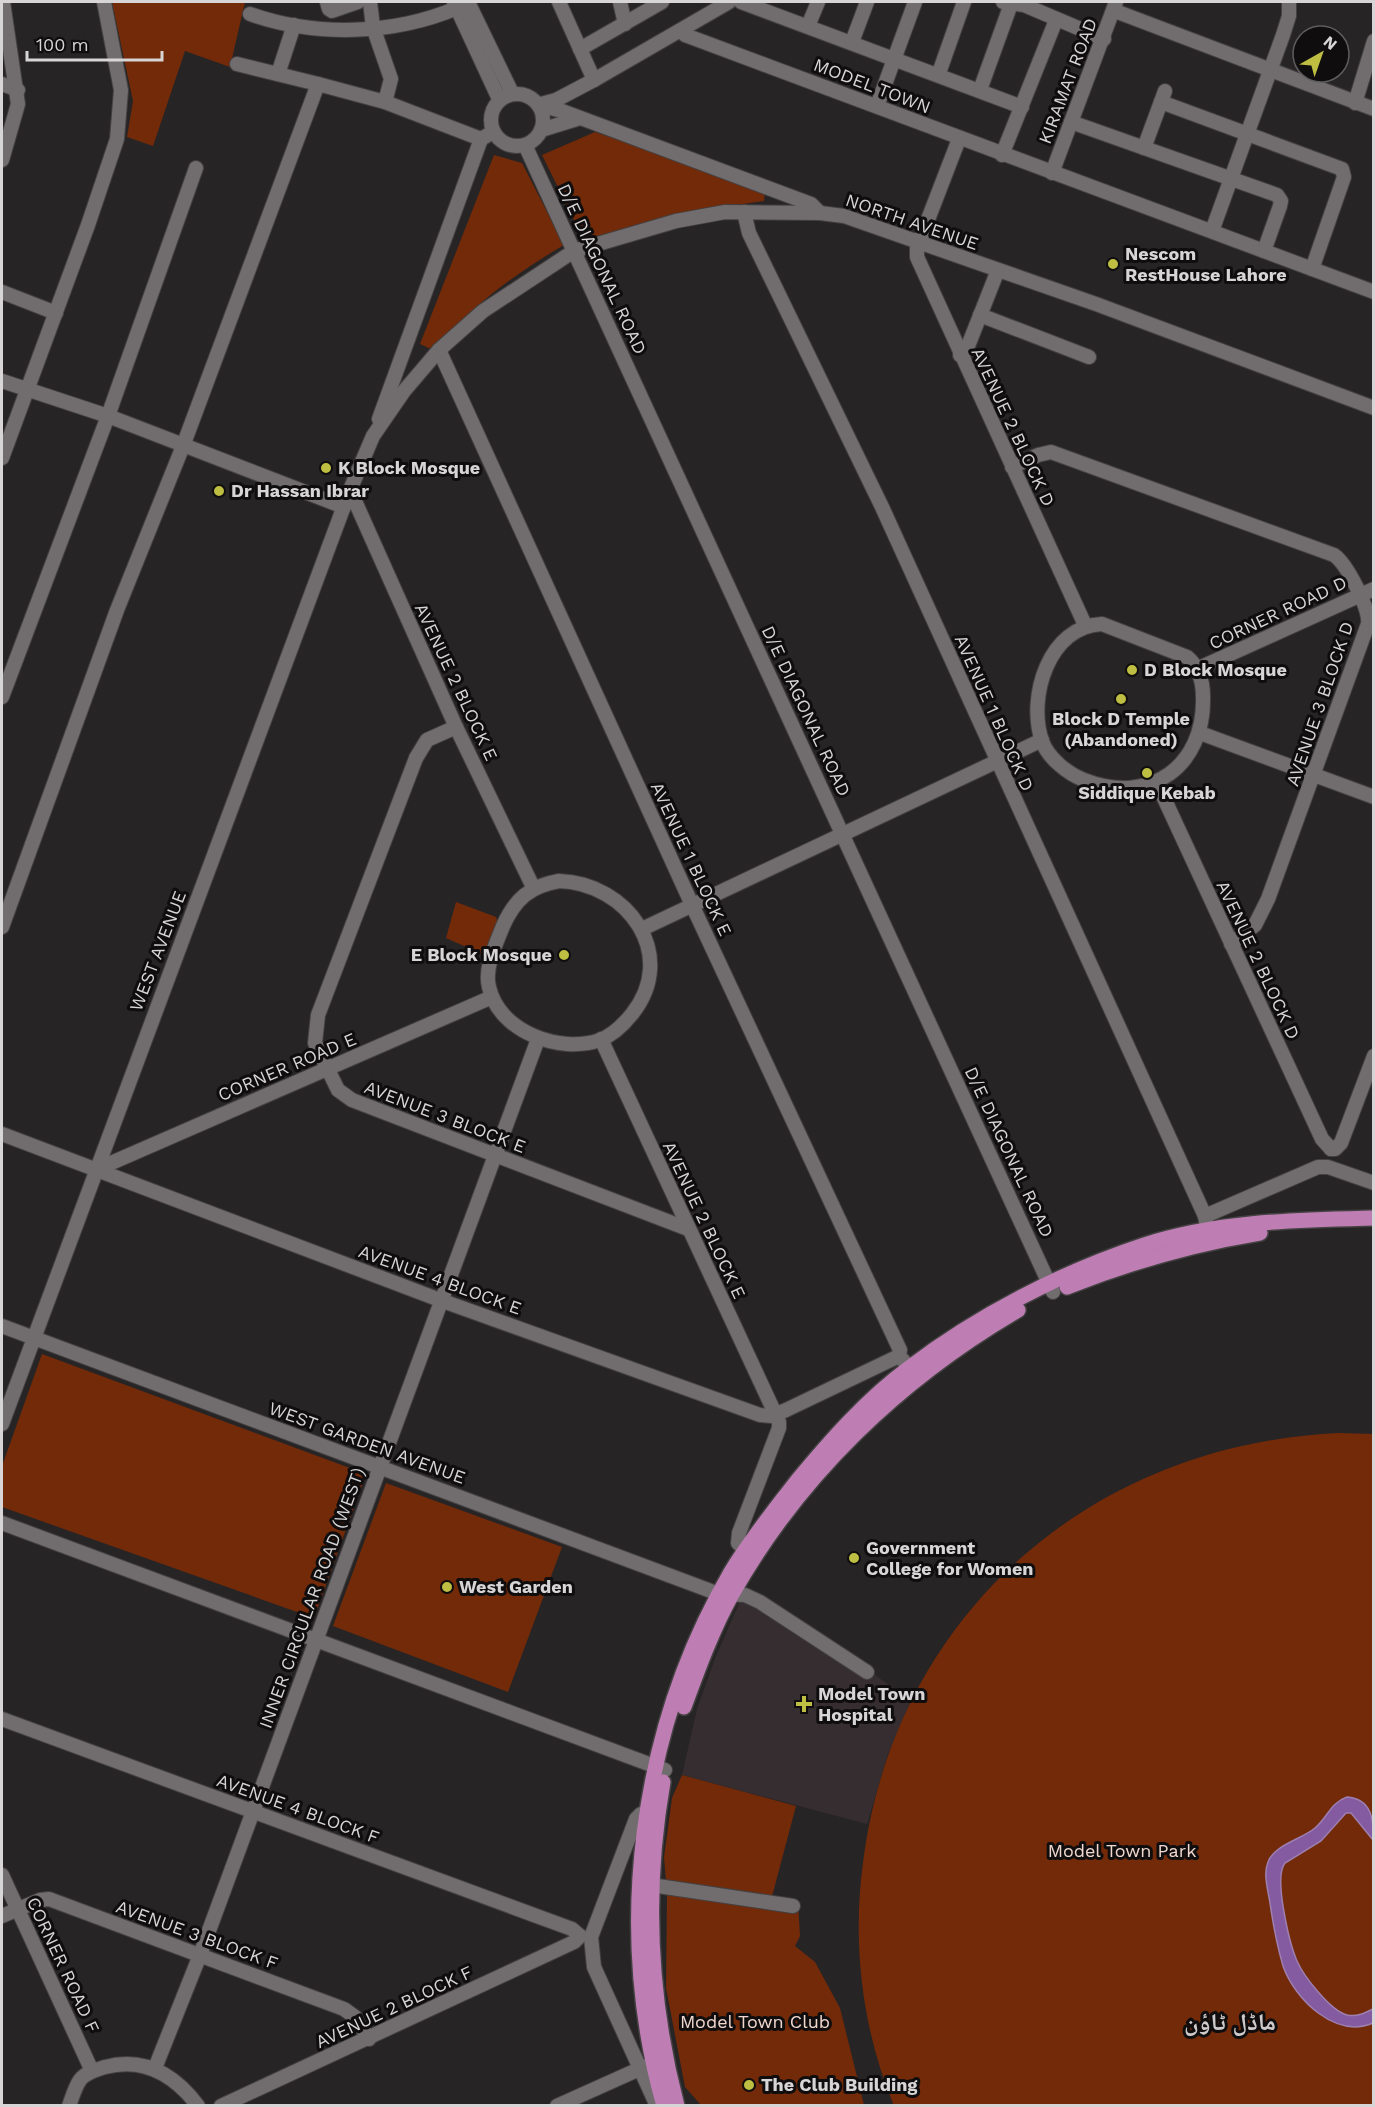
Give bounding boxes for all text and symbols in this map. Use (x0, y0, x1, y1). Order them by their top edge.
street label: KIRAMAT ROAD (1034, 15, 1101, 147)
scale bar (27, 24, 162, 62)
north arrow (1291, 24, 1351, 84)
text: N (1320, 32, 1341, 54)
text: 100 m (36, 34, 89, 55)
street label: MODEL TOWN (811, 54, 934, 117)
street label: D/E DIAGONAL ROAD (554, 180, 651, 357)
street label: NORTH AVENUE (843, 189, 981, 254)
place label: Nescom RestHouse Lahore (1125, 243, 1287, 285)
marker: Nescom RestHouse Lahore (1106, 257, 1120, 271)
street label: AVENUE 2 BLOCK D (967, 344, 1059, 510)
place label: K Block Mosque (338, 457, 480, 478)
marker: K Block Mosque (319, 461, 333, 475)
place label: Dr Hassan Ibrar (231, 480, 369, 501)
marker: Dr Hassan Ibrar (212, 484, 226, 498)
street label: CORNER ROAD D (1206, 571, 1350, 654)
street label: AVENUE 2 BLOCK E (411, 600, 502, 764)
street label: AVENUE 3 BLOCK D (1281, 619, 1358, 789)
street label: D/E DIAGONAL ROAD (758, 622, 855, 799)
street label: AVENUE 1 BLOCK D (951, 631, 1038, 794)
place label: D Block Mosque (1144, 659, 1287, 680)
marker: D Block Mosque (1125, 663, 1139, 677)
marker: Block D Temple (Abandoned) (1114, 692, 1128, 706)
place label: Block D Temple (Abandoned) (1052, 708, 1190, 750)
marker: Siddique Kebab (1140, 766, 1154, 780)
street label: AVENUE 1 BLOCK E (647, 778, 736, 939)
place label: Siddique Kebab (1078, 782, 1216, 803)
street label: AVENUE 2 BLOCK D (1212, 877, 1304, 1043)
street label: WEST AVENUE (125, 888, 190, 1014)
place label: E Block Mosque (411, 944, 552, 965)
marker: E Block Mosque (557, 948, 571, 962)
street label: CORNER ROAD E (215, 1028, 359, 1105)
street label: D/E DIAGONAL ROAD (961, 1063, 1058, 1240)
street label: AVENUE 3 BLOCK E (361, 1076, 529, 1157)
street label: AVENUE 2 BLOCK E (659, 1138, 750, 1302)
street label: AVENUE 4 BLOCK E (356, 1240, 524, 1319)
street label: WEST GARDEN AVENUE (266, 1397, 468, 1488)
street label: INNER CIRCULAR ROAD (WEST) (254, 1465, 369, 1731)
place label: Government College for Women (866, 1537, 1033, 1579)
marker: Government College for Women (847, 1551, 861, 1565)
place label: West Garden (459, 1576, 573, 1597)
marker: West Garden (440, 1580, 454, 1594)
place label: Model Town Hospital (818, 1683, 925, 1725)
marker: Model Town Hospital (795, 1695, 813, 1713)
street label: AVENUE 4 BLOCK F (214, 1769, 382, 1848)
park label: Model Town Park (1048, 1840, 1196, 1861)
street label: CORNER ROAD F (23, 1894, 104, 2036)
street label: AVENUE 3 BLOCK F (113, 1895, 281, 1974)
street label: AVENUE 2 BLOCK F (312, 1961, 476, 2052)
district label: ماڈل ٹاؤن (1184, 2008, 1276, 2036)
park label: Model Town Club (680, 2011, 830, 2032)
place label: The Club Building (761, 2074, 918, 2095)
marker: The Club Building (742, 2078, 756, 2092)

